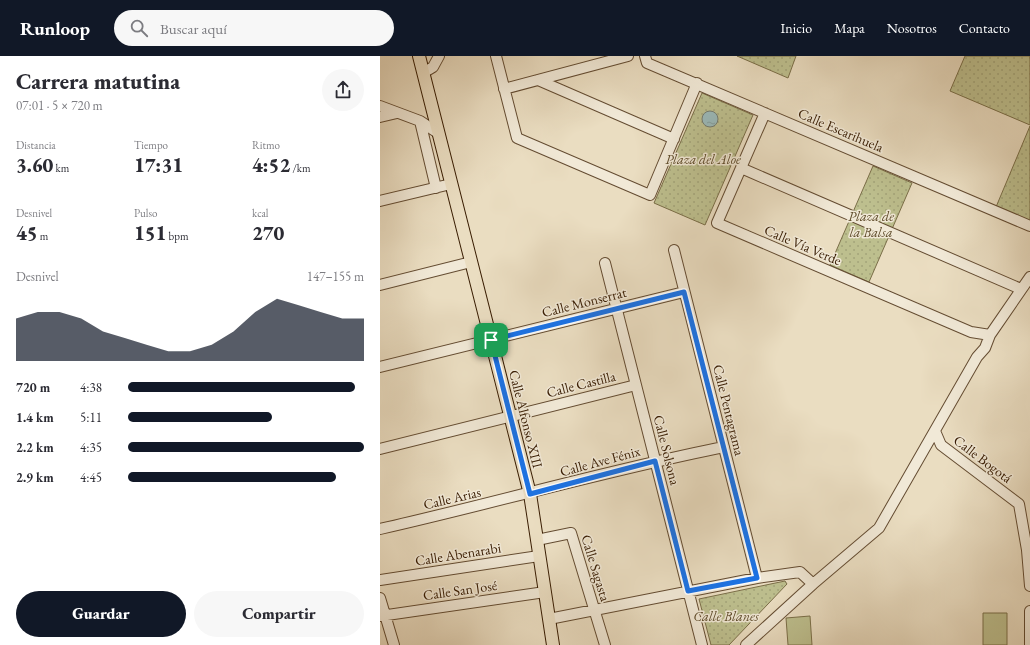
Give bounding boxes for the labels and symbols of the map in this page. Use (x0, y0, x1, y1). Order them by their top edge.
street label: Calle Escarihuela (796, 104, 887, 156)
park label: Plaza del Aloe (665, 150, 741, 168)
park label: Plaza de la Balsa (848, 207, 894, 241)
street label: Calle Vía Verde (762, 221, 845, 270)
street label: Calle Monserrat (540, 283, 629, 321)
pin (474, 323, 508, 357)
street label: Calle Pentagrama (709, 363, 749, 458)
street label: Calle Castilla (545, 367, 618, 401)
street label: Calle Alfonso XIII (505, 368, 547, 470)
street label: Calle Solsona (650, 413, 684, 487)
street label: Calle Bogotá (950, 431, 1016, 487)
street label: Calle Ave Fénix (558, 442, 642, 480)
street label: Calle Arias (422, 483, 483, 513)
street label: Calle Sagasta (577, 532, 615, 604)
street label: Calle Abenarabi (414, 538, 503, 570)
street label: Calle San José (422, 576, 499, 604)
park label: Calle Blanes (693, 607, 759, 625)

